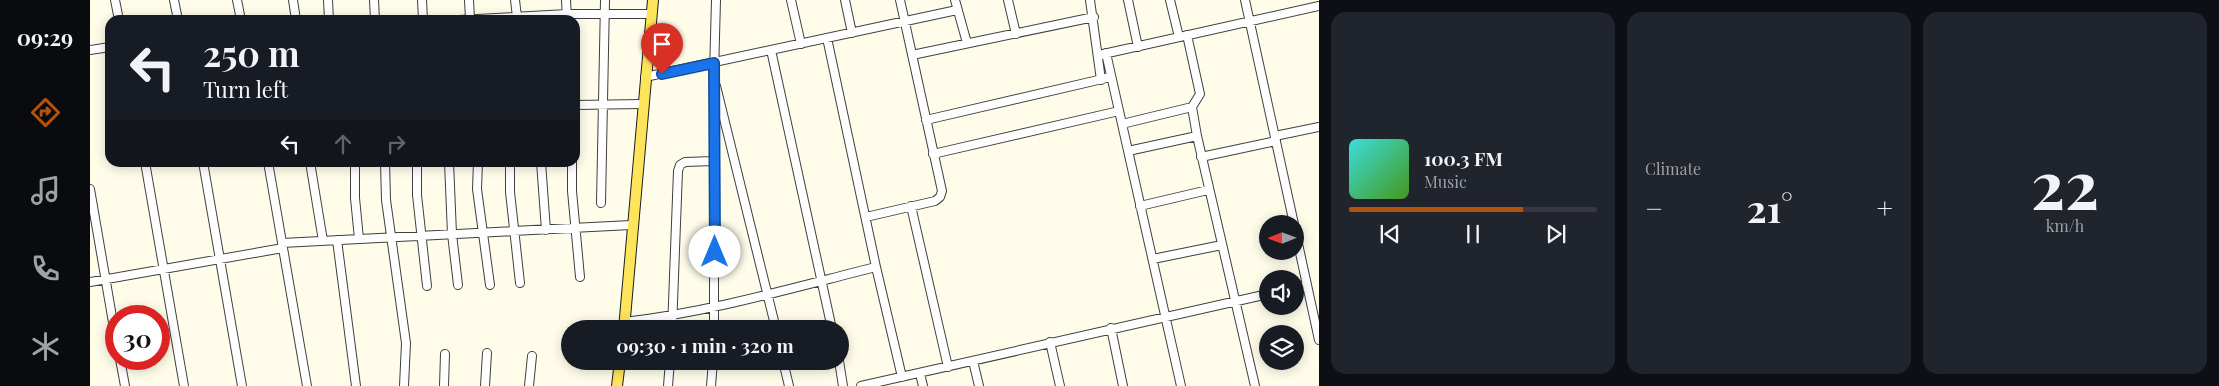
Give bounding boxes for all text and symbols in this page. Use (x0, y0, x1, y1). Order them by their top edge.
text: 09:29 (17, 22, 73, 52)
pin (641, 23, 683, 74)
text: 250 m (203, 29, 300, 76)
icon: arrive (648, 30, 676, 58)
icon: left (120, 35, 185, 100)
text: Turn left (203, 74, 288, 104)
icon: directions (28, 95, 63, 130)
icon: left (276, 130, 304, 158)
icon: ahead (329, 130, 357, 158)
icon: right (382, 130, 410, 158)
text: 22 (2031, 139, 2099, 225)
text: 100.3 FM (1424, 145, 1503, 171)
text: Climate (1645, 158, 1701, 179)
text: Music (1424, 171, 1467, 192)
icon: music (28, 173, 63, 208)
text: 21° (1747, 182, 1793, 233)
text: − (1645, 189, 1663, 226)
text: + (1877, 189, 1893, 226)
north arrow (1259, 215, 1304, 260)
map controls (1259, 215, 1304, 370)
text: km/h (2046, 215, 2084, 236)
icon: previous (1376, 220, 1404, 248)
icon: pause (1459, 220, 1487, 248)
icon: next (1542, 220, 1570, 248)
position arrow (688, 225, 740, 277)
icon: phone (28, 251, 63, 286)
button: sound (1259, 270, 1304, 315)
speed limit sign: 30 (105, 305, 170, 370)
button: layers (1259, 325, 1304, 370)
icon: climate (28, 329, 63, 364)
text: 09:30 · 1 min · 320 m (616, 332, 794, 358)

